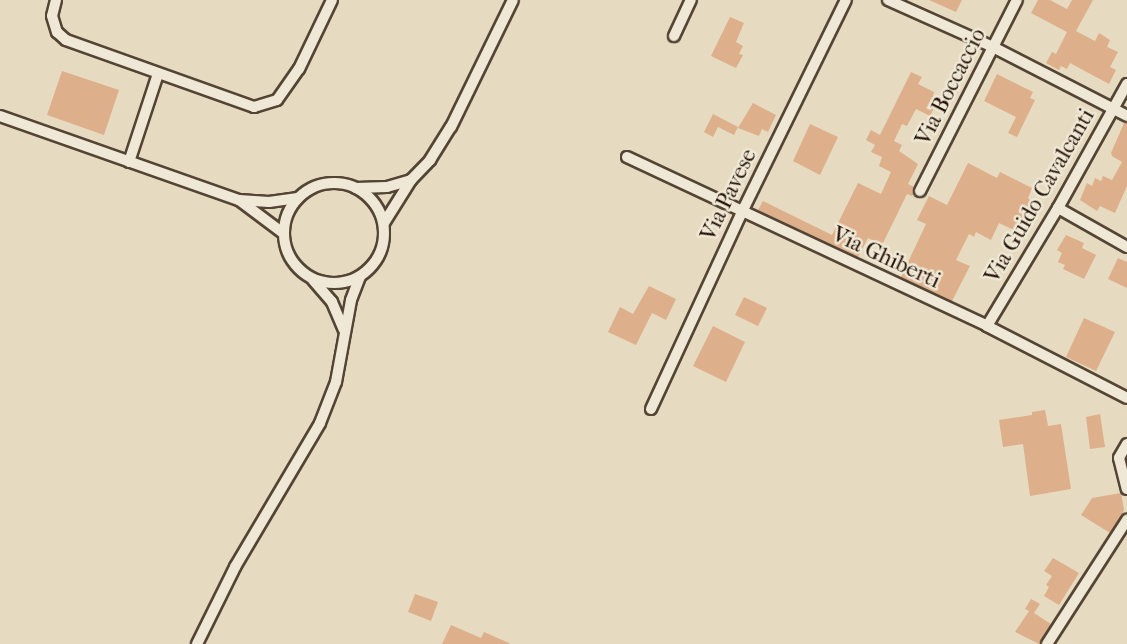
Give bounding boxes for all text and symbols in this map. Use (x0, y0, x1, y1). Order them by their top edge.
street label: Via Boccaccio (910, 24, 992, 150)
street label: Via Guido Cavalcanti (980, 104, 1100, 288)
street label: Via Pavese (695, 145, 763, 245)
street label: Via Ghiberti (828, 221, 944, 295)

